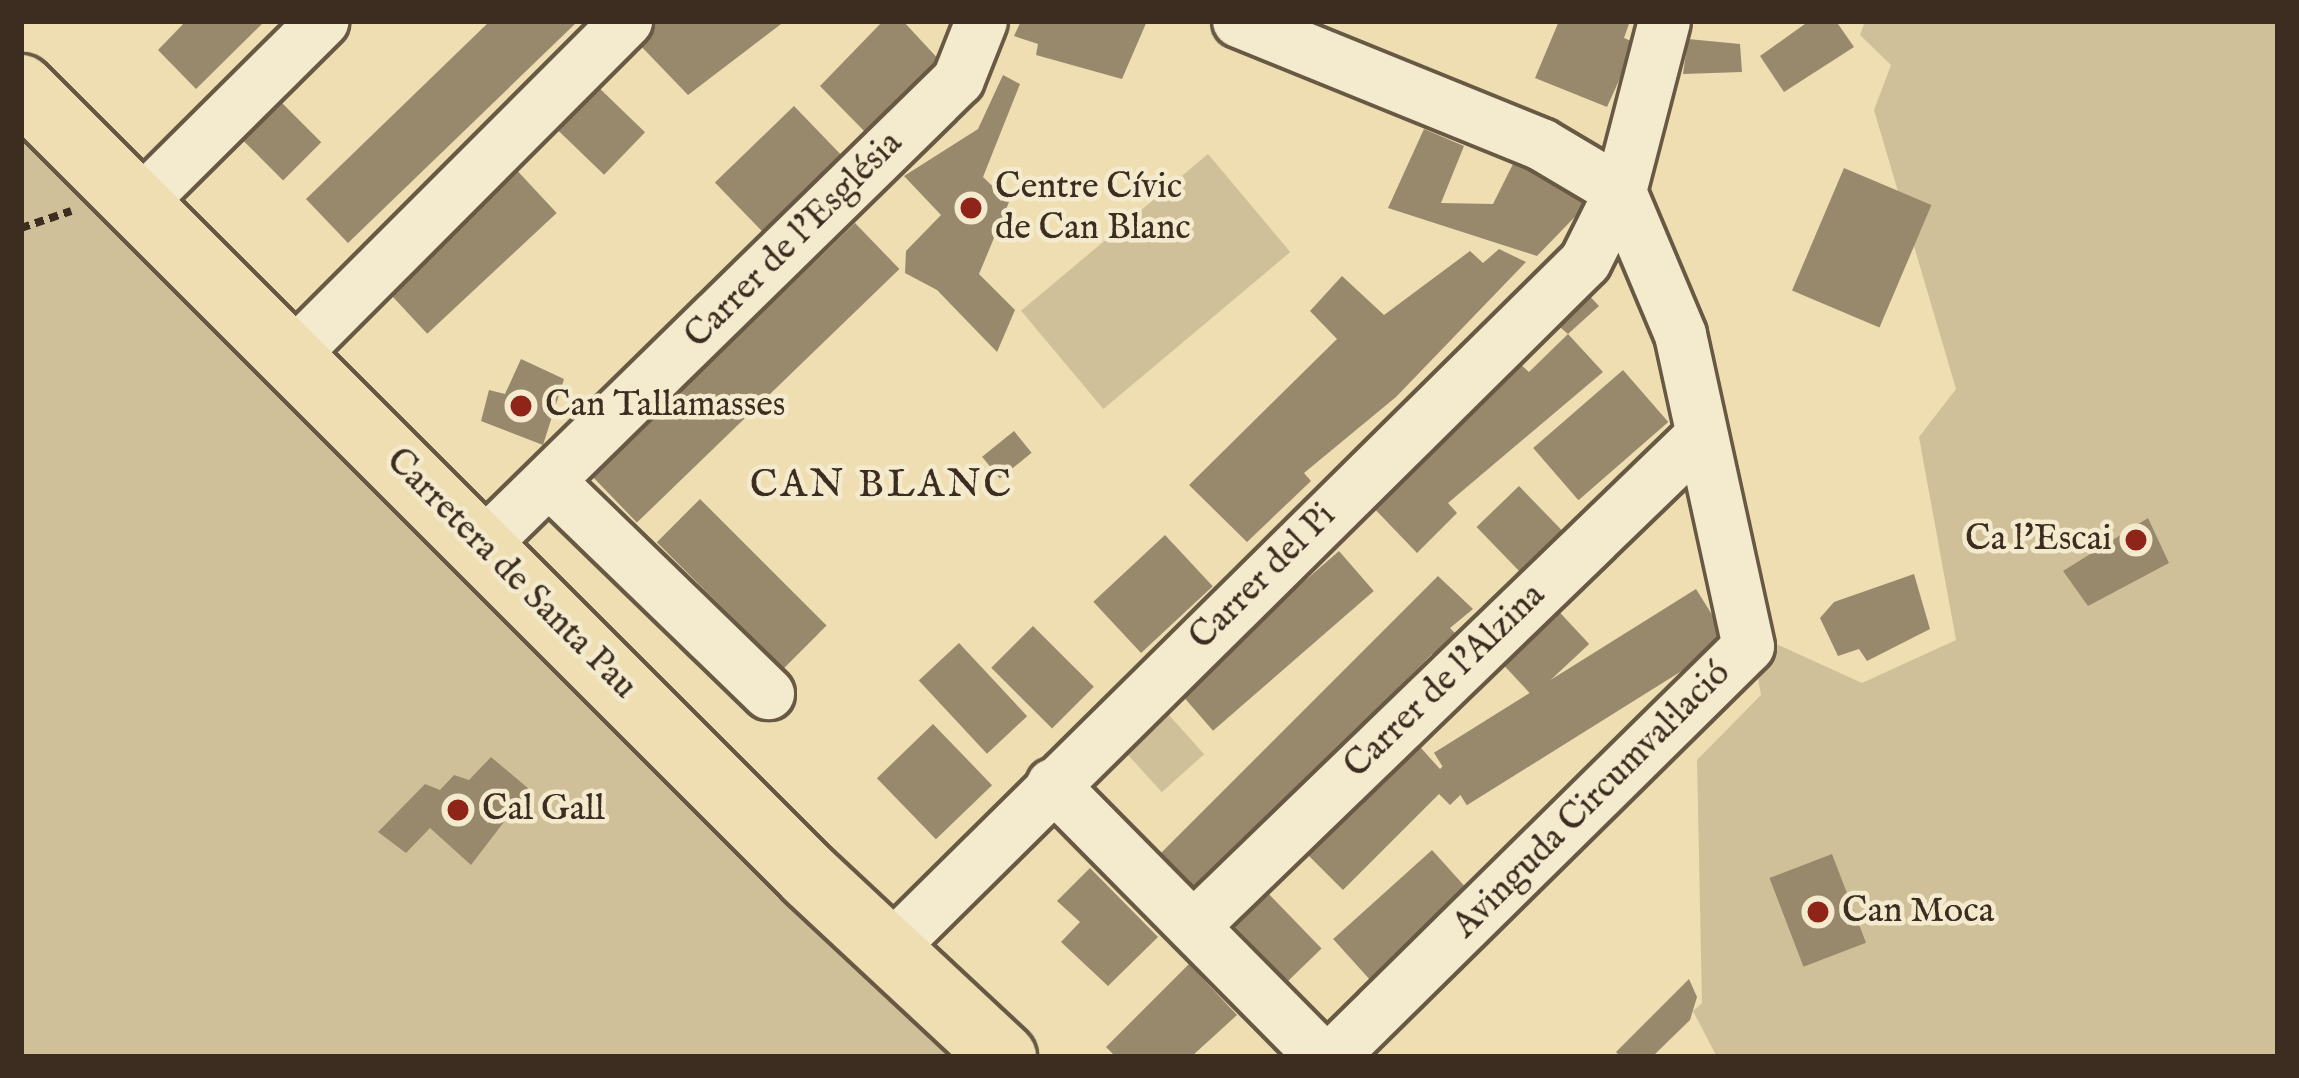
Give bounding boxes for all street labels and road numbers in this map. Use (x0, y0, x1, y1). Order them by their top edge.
street label: Carrer de l'Església (676, 122, 912, 358)
street label: Carretera de Santa Pau (377, 440, 645, 708)
street label: Carrer del Pi (1181, 495, 1345, 659)
street label: Carrer de l'Alzina (1336, 574, 1554, 788)
street label: Avinguda Circumval·lació (1444, 652, 1740, 948)

